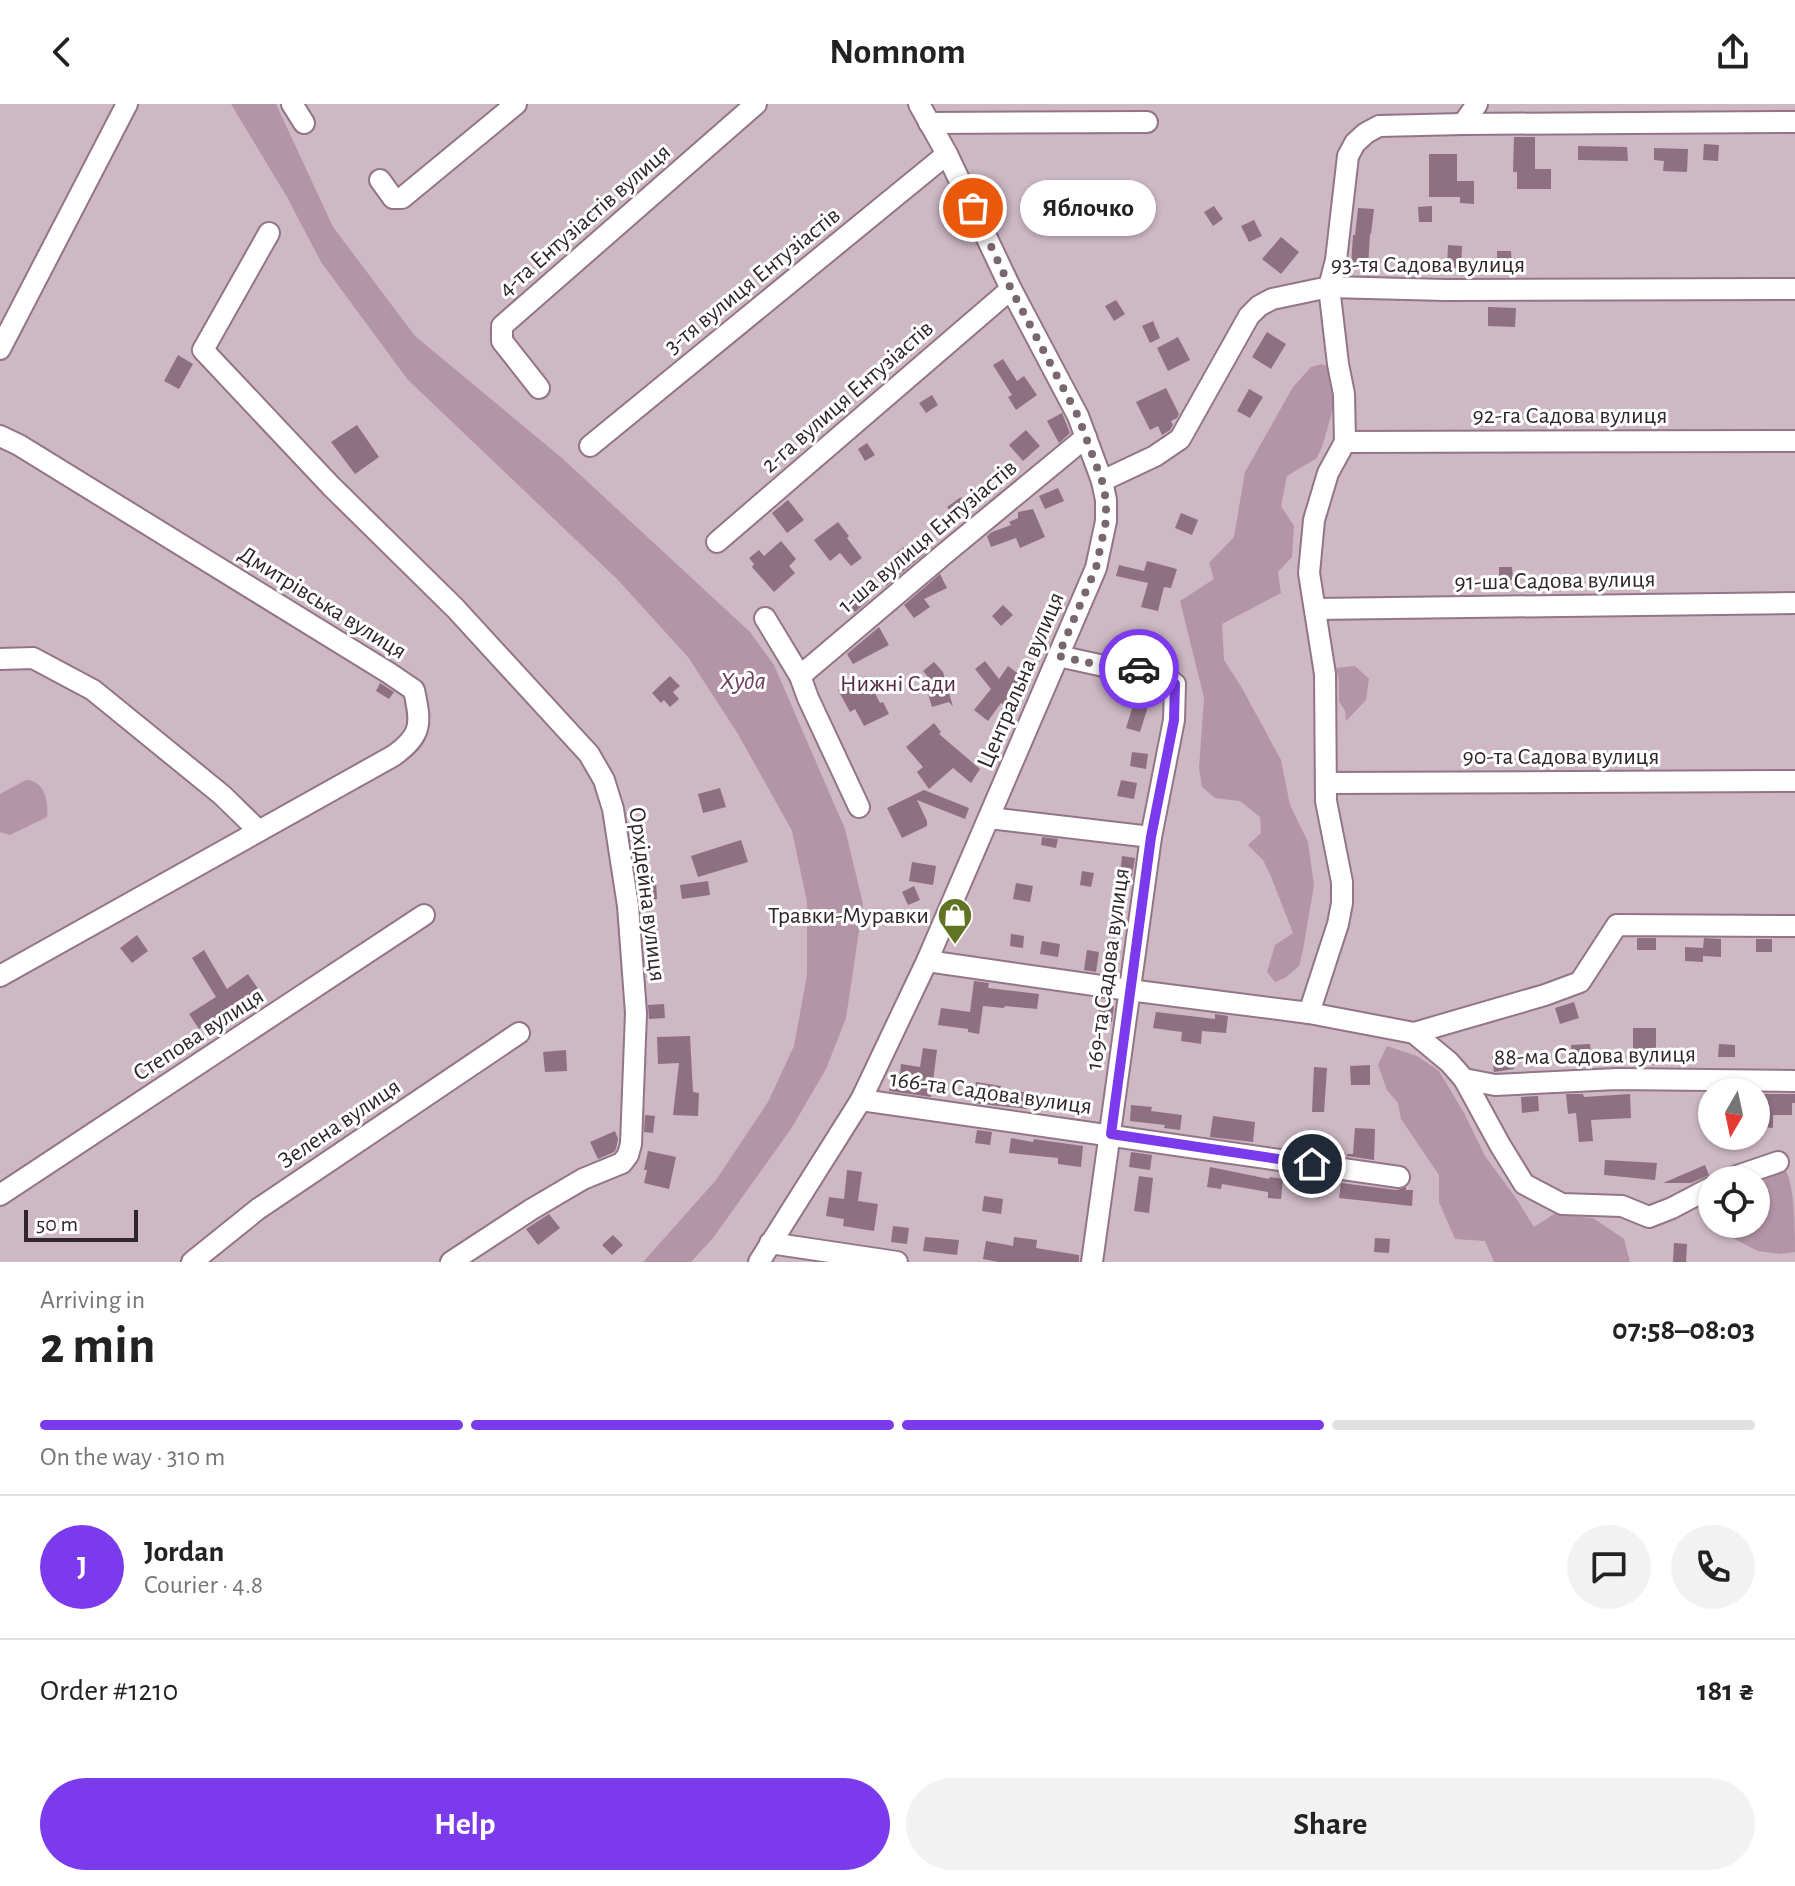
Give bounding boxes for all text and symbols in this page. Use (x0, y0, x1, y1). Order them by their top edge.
icon: back (40, 30, 84, 74)
icon: share (1711, 30, 1755, 74)
text: Nomnom (829, 34, 966, 70)
street label: 4-та Ентузіастів вулиця (494, 140, 675, 302)
pin (939, 174, 1007, 242)
callout: Яблочко (1021, 180, 1157, 236)
icon: bag (951, 186, 995, 230)
text: Яблочко (1042, 195, 1134, 221)
street label: 3-тя вулиця Ентузіастів (660, 203, 845, 359)
street label: 93-тя Садова вулиця (1331, 253, 1525, 277)
street label: 2-га вулиця Ентузіастів (757, 316, 938, 478)
street label: 92-га Садова вулиця (1473, 404, 1668, 428)
street label: 1-ша вулиця Ентузіастів (834, 455, 1021, 618)
street label: Дмитрівська вулиця (234, 542, 411, 664)
street label: 91-ша Садова вулиця (1454, 567, 1656, 595)
street label: Центральна вулиця (973, 589, 1069, 772)
courier (1099, 629, 1179, 709)
icon: car (1117, 647, 1161, 691)
water label: Худа (720, 668, 766, 694)
park label: Нижні Сади (840, 672, 956, 696)
street label: 90-та Садова вулиця (1462, 745, 1660, 769)
street label: Орхідейна вулиця (624, 805, 670, 983)
street label: 169-та Садова вулиця (1082, 866, 1134, 1072)
shop icon: Травки-Муравки (936, 896, 974, 946)
place label: Травки-Муравки (768, 904, 929, 928)
street label: Степова вулиця (129, 984, 268, 1086)
street label: 88-ма Садова вулиця (1494, 1042, 1696, 1070)
street label: 166-та Садова вулиця (888, 1067, 1094, 1119)
street label: Зелена вулиця (274, 1074, 405, 1173)
north arrow (1698, 1078, 1770, 1150)
map controls (1698, 1078, 1770, 1238)
pin (1278, 1130, 1346, 1198)
icon: home (1290, 1142, 1334, 1186)
button: locate (1698, 1166, 1770, 1238)
scale bar (24, 1206, 138, 1242)
text: 50 m (36, 1213, 78, 1235)
text: Arriving in (40, 1287, 145, 1313)
text: 07:58–08:03 (1612, 1315, 1755, 1345)
text: 2 min (40, 1320, 155, 1372)
text: On the way · 310 m (40, 1444, 225, 1470)
button: chat (1567, 1525, 1651, 1609)
button: phone (1671, 1525, 1755, 1609)
text: Jordan (144, 1537, 224, 1567)
text: J (77, 1552, 87, 1582)
text: Courier · 4.8 (144, 1572, 263, 1598)
text: Order #1210 (40, 1676, 178, 1706)
text: 181 ₴ (1697, 1676, 1755, 1706)
button: Help (40, 1778, 890, 1870)
button: Share (906, 1778, 1755, 1870)

